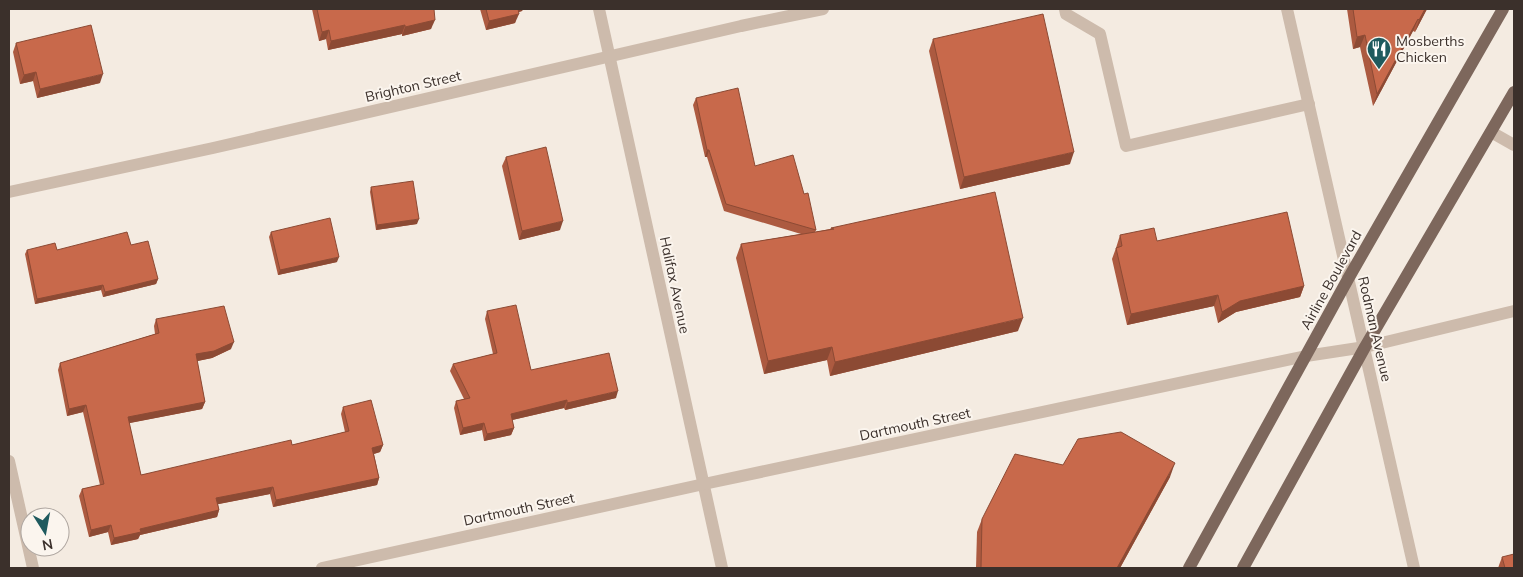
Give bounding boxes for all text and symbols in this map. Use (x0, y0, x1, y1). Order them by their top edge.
place label: Mosberths Chicken (1396, 32, 1465, 66)
restaurant icon: Mosberths Chicken (1366, 36, 1392, 70)
street label: Brighton Street (363, 66, 463, 106)
street label: Airline Boulevard (1296, 227, 1366, 333)
street label: Halifax Avenue (656, 235, 694, 335)
street label: Rodman Avenue (1354, 275, 1396, 383)
street label: Dartmouth Street (858, 403, 972, 445)
street label: Dartmouth Street (462, 488, 576, 530)
north arrow (20, 507, 70, 557)
text: N (41, 535, 54, 555)

